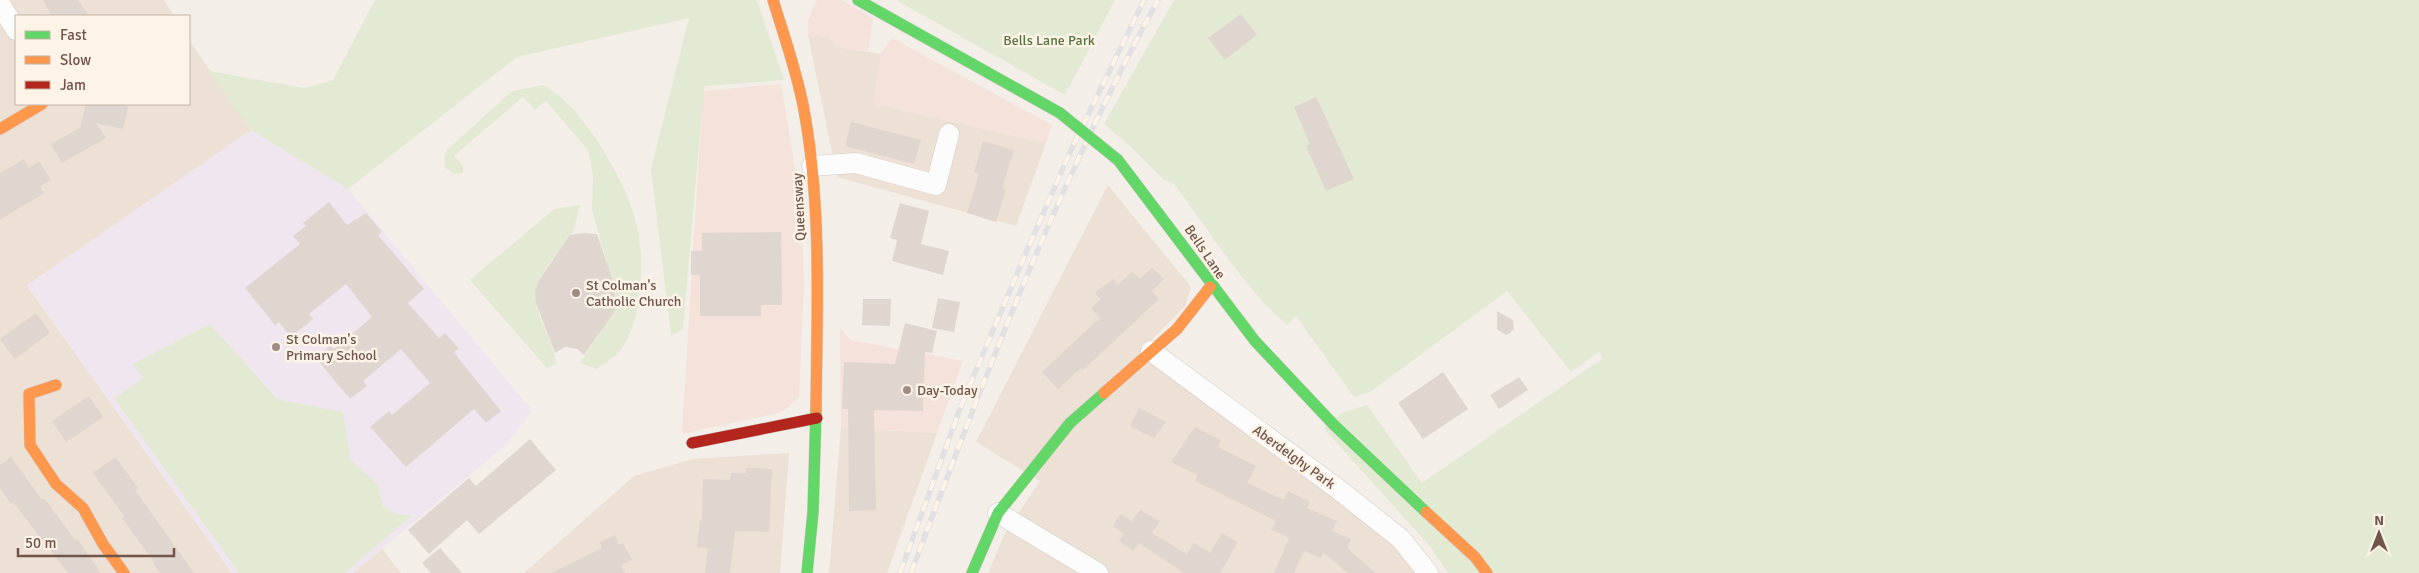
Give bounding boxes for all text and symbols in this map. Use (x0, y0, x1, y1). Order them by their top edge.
legend (15, 15, 190, 105)
text: Fast (60, 26, 87, 44)
park label: Bells Lane Park (1003, 32, 1095, 49)
text: Slow (60, 51, 91, 69)
text: Jam (60, 76, 86, 94)
street label: Queensway (789, 172, 809, 241)
street label: Bells Lane (1181, 222, 1229, 282)
place label: St Colman's Catholic Church (586, 277, 681, 310)
marker: St Colman's Catholic Church (570, 287, 582, 299)
place label: St Colman's Primary School (286, 331, 377, 364)
marker: St Colman's Primary School (270, 341, 282, 353)
place label: Day-Today (917, 382, 978, 399)
marker: Day-Today (901, 384, 913, 396)
street label: Aberdelghy Park (1249, 421, 1339, 493)
north arrow (2354, 508, 2404, 558)
text: N (2374, 512, 2384, 529)
scale bar (18, 526, 174, 558)
text: 50 m (25, 534, 56, 552)

